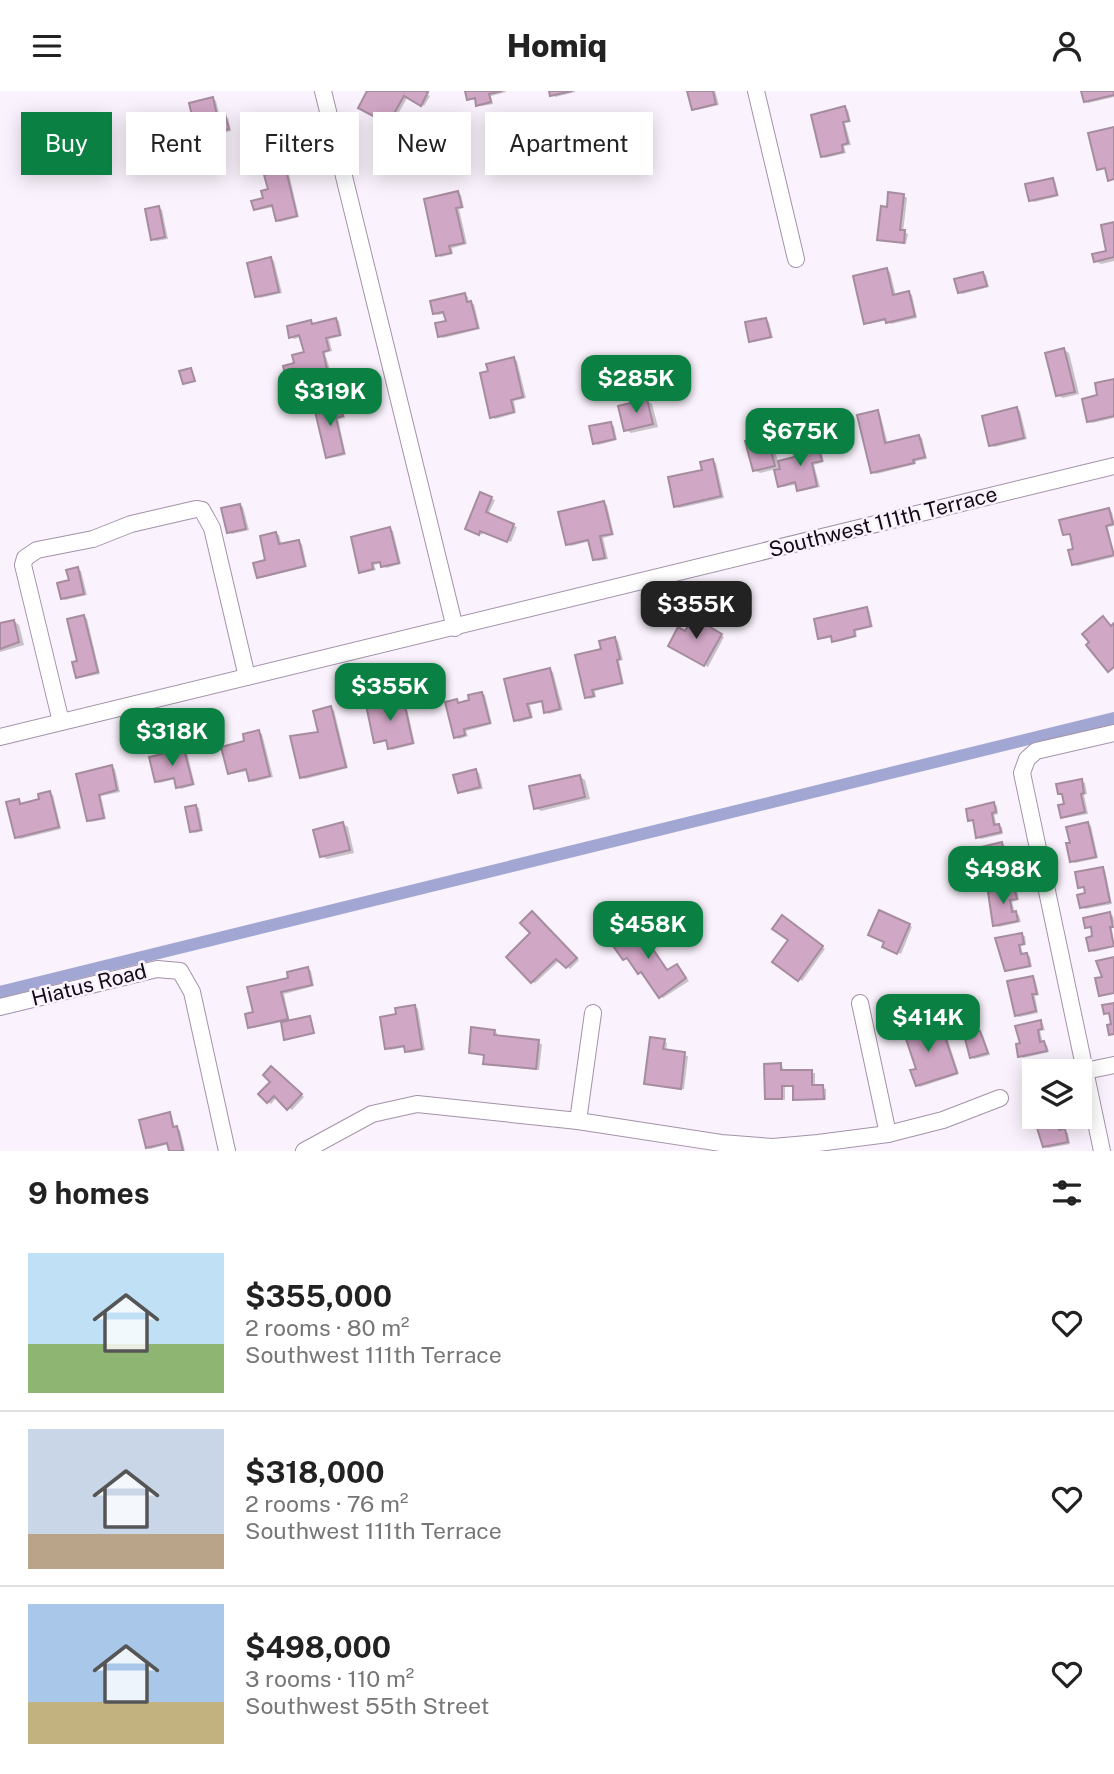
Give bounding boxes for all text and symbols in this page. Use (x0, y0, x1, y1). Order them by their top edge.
icon: menu (28, 27, 66, 65)
text: Homiq (507, 27, 607, 64)
icon: person (1048, 27, 1086, 65)
chip: Buy (21, 112, 112, 175)
chip: Rent (126, 112, 226, 175)
chip: Filters (240, 112, 359, 175)
chip: New (373, 112, 471, 175)
chip: Apartment (485, 112, 653, 175)
pin: $285K (587, 355, 685, 415)
text: $285K (597, 364, 675, 391)
pin: $319K (281, 369, 379, 428)
text: $319K (294, 377, 366, 404)
pin: $675K (751, 409, 849, 468)
text: $675K (762, 417, 838, 444)
street label: Southwest 111th Terrace (766, 481, 1000, 562)
pin: $355K (647, 581, 745, 641)
text: $355K (657, 590, 735, 617)
pin: $355K (341, 663, 439, 723)
text: $355K (351, 672, 429, 699)
pin: $318K (123, 709, 221, 768)
text: $318K (136, 717, 208, 744)
pin: $498K (954, 847, 1052, 906)
text: $498K (964, 855, 1042, 882)
pin: $458K (599, 901, 697, 961)
text: $458K (609, 910, 687, 937)
street label: Hiatus Road (29, 958, 149, 1011)
pin: $414K (879, 995, 977, 1054)
text: $414K (892, 1003, 964, 1030)
map controls (1022, 1059, 1092, 1129)
button: layers (1022, 1059, 1092, 1129)
icon: filters (1048, 1174, 1086, 1212)
text: 9 homes (28, 1175, 150, 1211)
text: $355,000 (245, 1278, 392, 1314)
icon: home (84, 1281, 168, 1365)
icon: heart (1048, 1304, 1086, 1342)
text: 2 rooms · 80 m² (245, 1314, 410, 1341)
text: Southwest 111th Terrace (245, 1341, 502, 1368)
text: $318,000 (245, 1454, 384, 1490)
icon: home (84, 1457, 168, 1541)
icon: heart (1048, 1480, 1086, 1518)
text: 2 rooms · 76 m² (245, 1490, 408, 1517)
text: Southwest 111th Terrace (245, 1517, 502, 1544)
text: $498,000 (245, 1629, 391, 1665)
icon: home (84, 1632, 168, 1716)
icon: heart (1048, 1655, 1086, 1693)
text: 3 rooms · 110 m² (245, 1665, 414, 1692)
text: Southwest 55th Street (245, 1692, 490, 1719)

